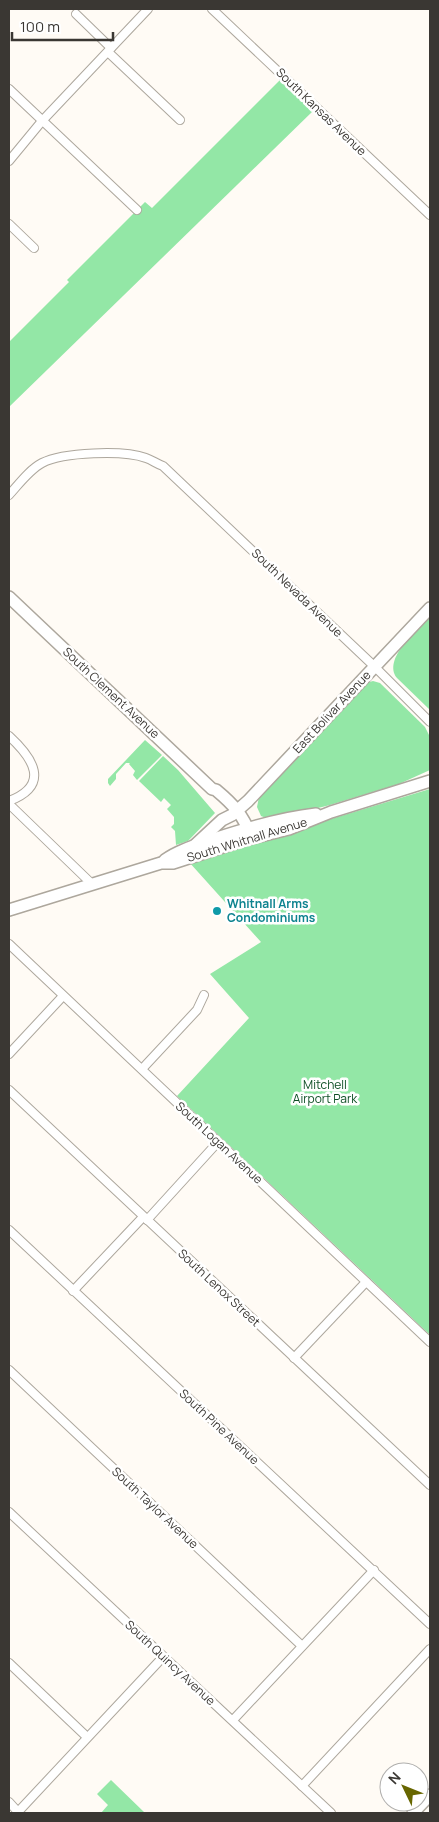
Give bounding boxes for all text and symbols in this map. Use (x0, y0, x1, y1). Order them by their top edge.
scale bar (12, 10, 114, 42)
text: 100 m (20, 16, 60, 37)
street label: South Kansas Avenue (272, 64, 370, 159)
street label: South Nevada Avenue (248, 545, 347, 641)
street label: South Clement Avenue (59, 643, 163, 742)
street label: East Bolivar Avenue (289, 667, 374, 757)
street label: South Whitnall Avenue (185, 813, 309, 866)
place label: Whitnall Arms Condominiums (227, 895, 316, 926)
marker: Whitnall Arms Condominiums (211, 905, 223, 917)
park label: Mitchell Airport Park (293, 1076, 358, 1107)
street label: South Logan Avenue (172, 1098, 267, 1188)
street label: South Lenox Street (174, 1245, 264, 1330)
street label: South Pine Avenue (176, 1385, 263, 1468)
street label: South Taylor Avenue (108, 1463, 202, 1552)
street label: South Quincy Avenue (121, 1616, 219, 1709)
north arrow (379, 1762, 429, 1812)
text: N (384, 1768, 405, 1788)

